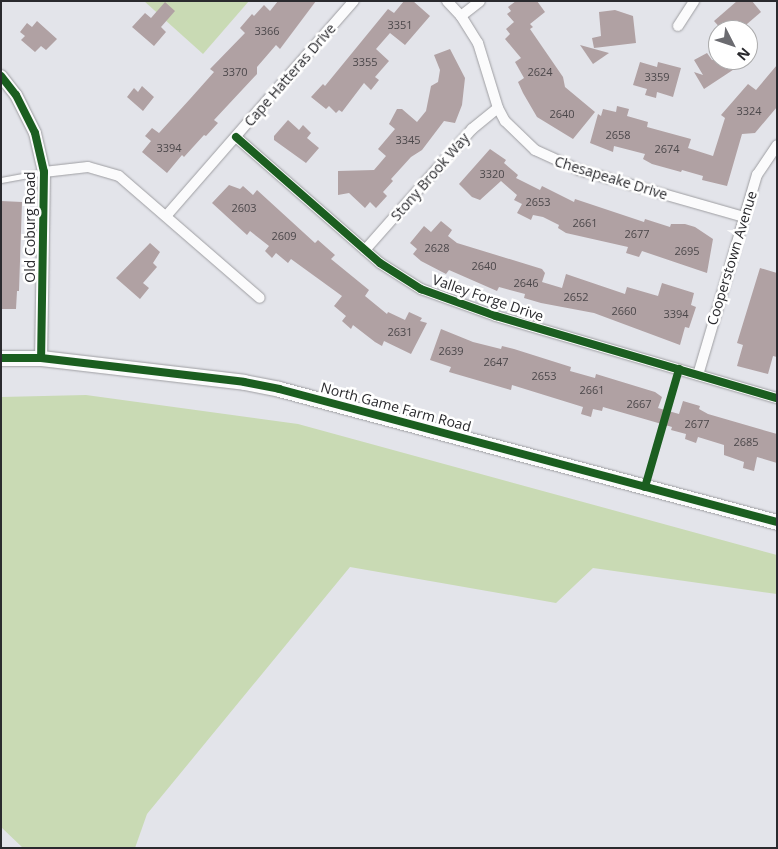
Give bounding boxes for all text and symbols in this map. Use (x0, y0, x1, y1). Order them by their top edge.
house number: 3351 (387, 18, 413, 32)
street label: Cape Hatteras Drive (241, 20, 339, 130)
north arrow (708, 20, 758, 70)
house number: 3366 (254, 24, 280, 38)
text: N (733, 44, 755, 65)
house number: 3355 (352, 55, 378, 69)
house number: 3370 (222, 65, 248, 79)
house number: 2624 (527, 65, 553, 79)
house number: 3359 (644, 70, 670, 84)
house number: 3324 (736, 104, 762, 118)
house number: 2640 (549, 107, 575, 121)
house number: 2658 (605, 128, 631, 142)
street label: Stony Brook Way (387, 130, 473, 224)
house number: 3345 (395, 133, 421, 147)
house number: 3394 (156, 141, 182, 155)
house number: 2674 (654, 142, 680, 156)
street label: Chesapeake Drive (553, 153, 669, 203)
house number: 3320 (479, 167, 505, 181)
street label: Old Coburg Road (22, 171, 38, 283)
street label: Cooperstown Avenue (704, 189, 760, 327)
house number: 2653 (525, 195, 551, 209)
house number: 2603 (231, 201, 257, 215)
house number: 2661 (572, 216, 598, 230)
house number: 2677 (624, 227, 650, 241)
house number: 2609 (271, 229, 297, 243)
house number: 2628 (424, 241, 450, 255)
house number: 2695 (674, 244, 700, 258)
house number: 2640 (471, 259, 497, 273)
street label: Valley Forge Drive (430, 271, 546, 325)
house number: 2646 (513, 276, 539, 290)
house number: 2652 (563, 290, 589, 304)
house number: 2660 (611, 304, 637, 318)
house number: 3394 (663, 307, 689, 321)
house number: 2631 (387, 325, 413, 339)
house number: 2639 (438, 344, 464, 358)
house number: 2647 (483, 355, 509, 369)
house number: 2653 (531, 369, 557, 383)
street label: North Game Farm Road (319, 379, 473, 435)
house number: 2661 (579, 383, 605, 397)
house number: 2667 (626, 397, 652, 411)
house number: 2677 (684, 417, 710, 431)
house number: 2685 (733, 435, 759, 449)

